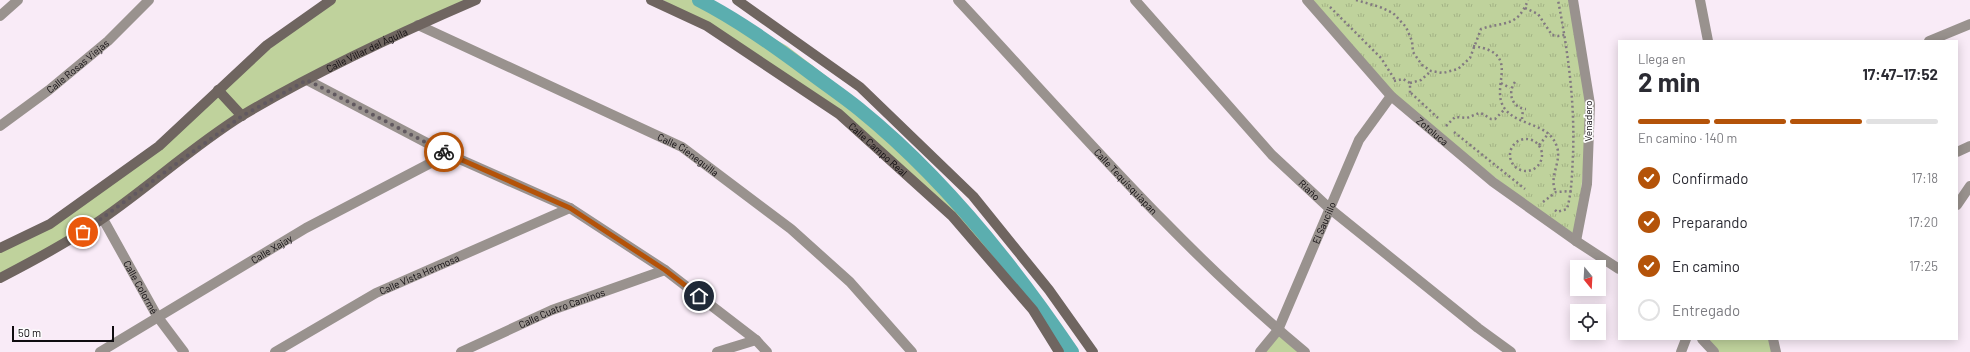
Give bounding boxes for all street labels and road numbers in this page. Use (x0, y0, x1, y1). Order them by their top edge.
street label: Calle Villar del Águila (324, 25, 409, 74)
street label: Calle Rosas Viejas (44, 37, 111, 96)
street label: Venadero (1582, 100, 1594, 142)
street label: Zotoluca (1414, 114, 1451, 148)
street label: Calle Campo Real (846, 120, 910, 179)
street label: Calle Cieneguilla (656, 131, 721, 179)
street label: Calle Tequisquiapan (1092, 146, 1160, 217)
street label: Riaño (1296, 177, 1323, 203)
street label: El Saucillo (1309, 200, 1338, 246)
street label: Calle Xajay (248, 232, 295, 266)
street label: Calle Vista Hermosa (377, 251, 461, 297)
street label: Calle Colormé (121, 258, 161, 316)
street label: Calle Cuatro Caminos (517, 286, 607, 331)

